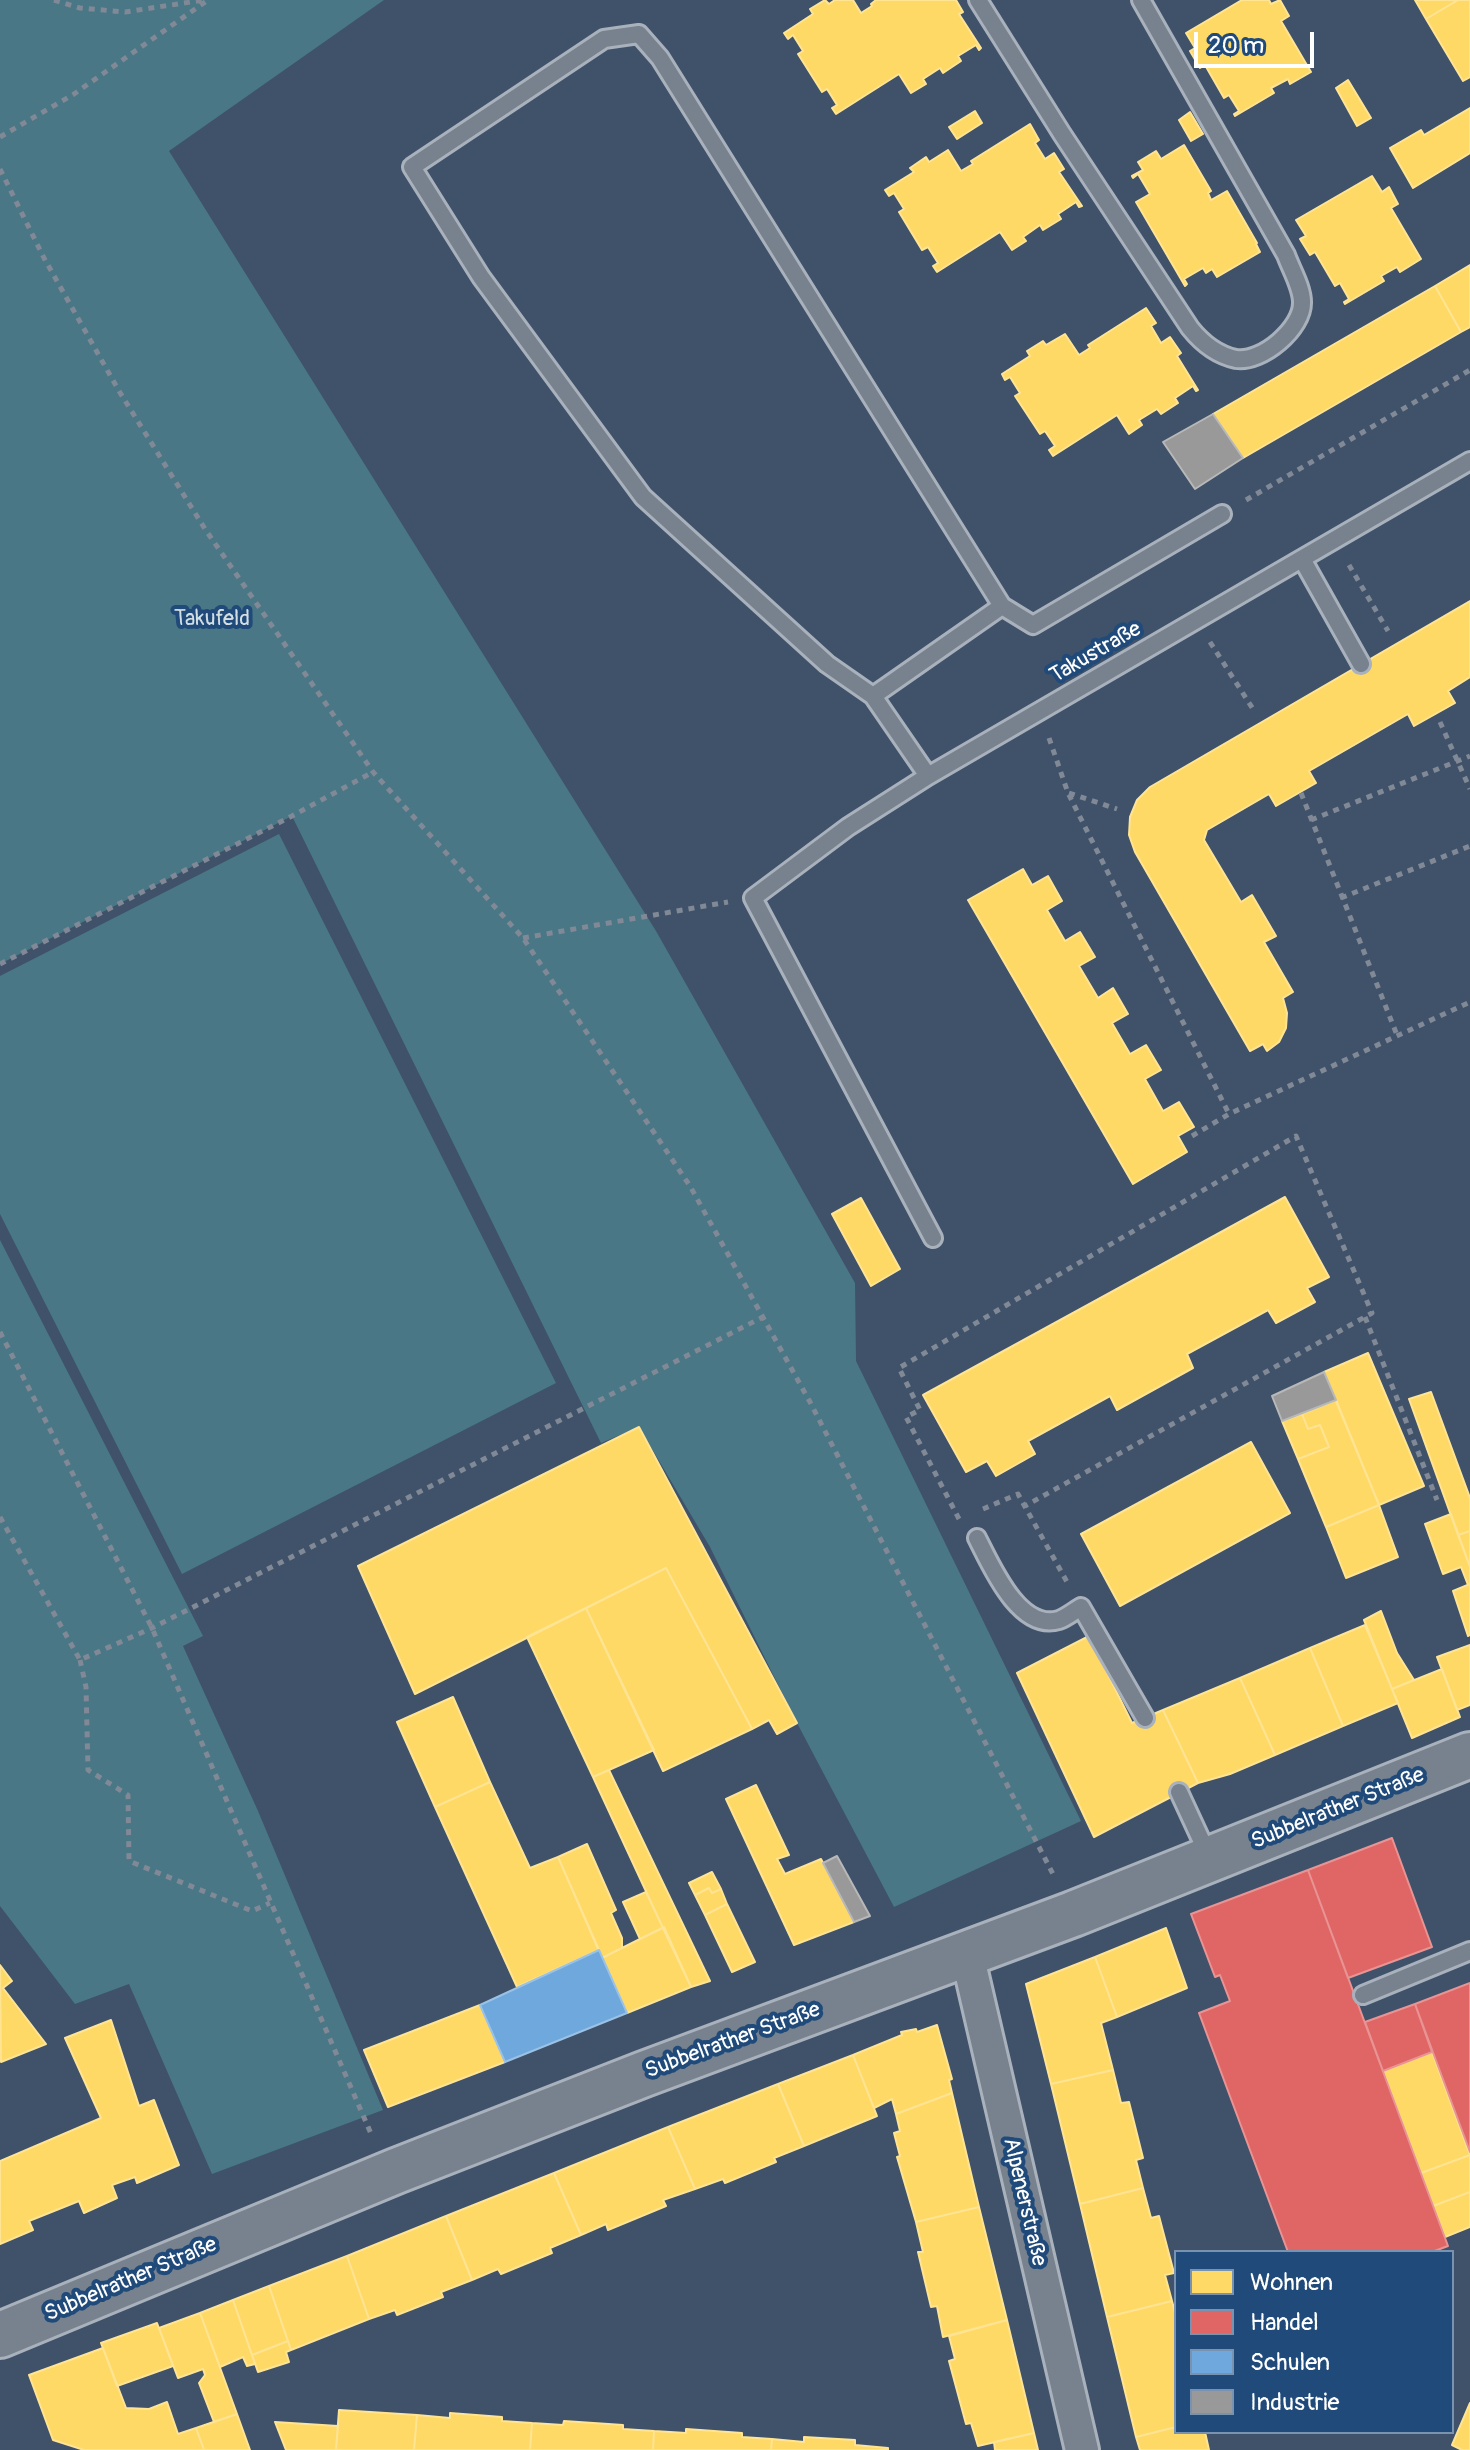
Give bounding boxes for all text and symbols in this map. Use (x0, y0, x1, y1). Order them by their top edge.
scale bar (1198, 16, 1318, 66)
text: 20 m (1208, 31, 1264, 60)
park label: Takufeld (174, 606, 250, 632)
street label: Takustraße (1046, 616, 1146, 690)
street label: Subbelrather Straße (1248, 1762, 1428, 1856)
street label: Subbelrather Straße (642, 1997, 824, 2085)
street label: Alpenerstraße (996, 2135, 1052, 2269)
street label: Subbelrather Straße (41, 2232, 221, 2328)
legend (1174, 2250, 1454, 2434)
text: Wohnen (1250, 2268, 1333, 2297)
text: Handel (1250, 2308, 1319, 2337)
text: Schulen (1250, 2348, 1330, 2377)
text: Industrie (1250, 2388, 1339, 2417)

